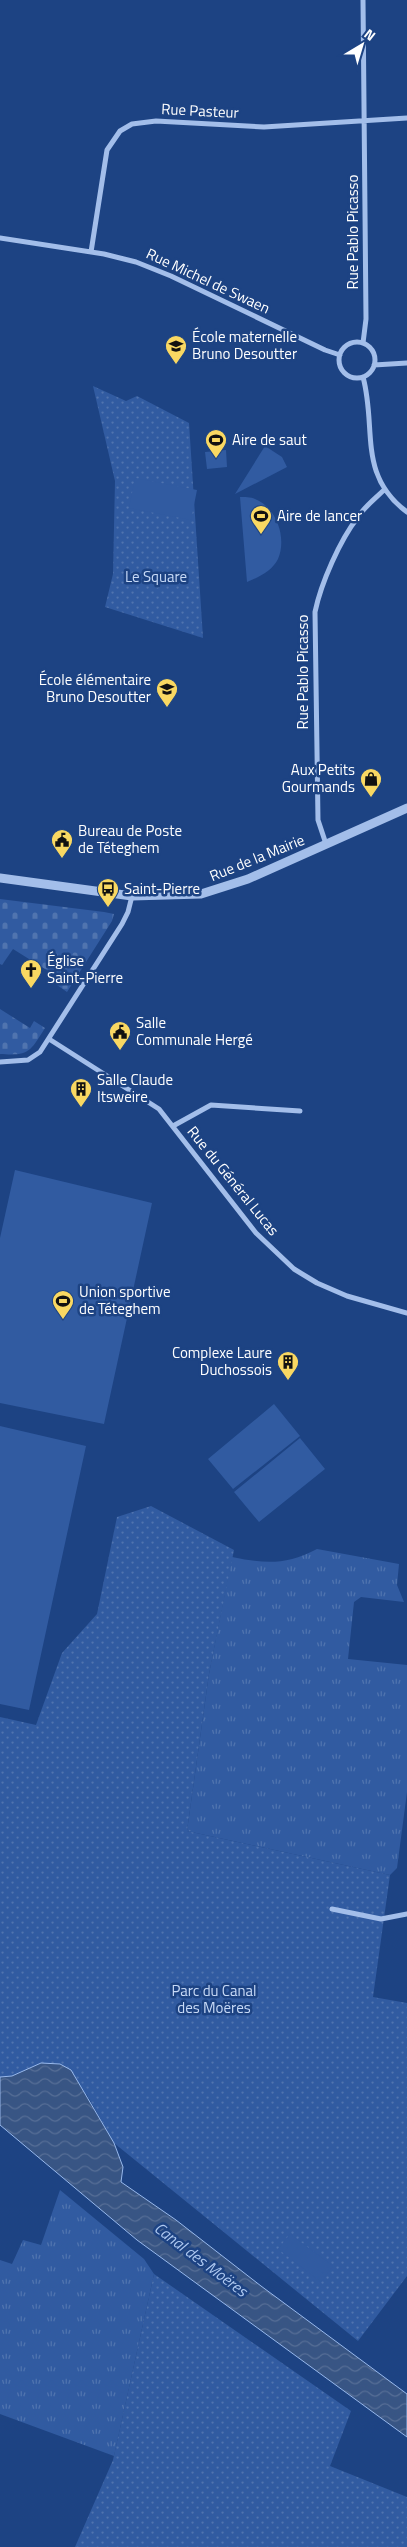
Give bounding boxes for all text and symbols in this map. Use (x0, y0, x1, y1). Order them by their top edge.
north arrow (337, 20, 387, 70)
text: N (360, 23, 381, 46)
street label: Rue Pasteur (161, 97, 239, 124)
street label: Rue Pablo Picasso (341, 174, 364, 290)
street label: Rue Michel de Swaen (143, 242, 274, 319)
place label: École maternelle Bruno Desoutter (192, 325, 297, 365)
school or university icon: École maternelle Bruno Desoutter (164, 334, 188, 365)
sports icon: Aire de saut (204, 428, 228, 459)
place label: Aire de saut (232, 428, 307, 451)
sports icon: Aire de lancer (249, 504, 273, 535)
place label: Aire de lancer (277, 504, 362, 527)
park label: Le Square (125, 565, 187, 588)
street label: Rue Pablo Picasso (291, 614, 314, 730)
place label: École élémentaire Bruno Desoutter (39, 668, 151, 708)
school or university icon: École élémentaire Bruno Desoutter (155, 677, 179, 708)
place label: Aux Petits Gourmands (282, 758, 355, 798)
shop icon: Aux Petits Gourmands (359, 767, 383, 798)
place label: Bureau de Poste de Téteghem (78, 819, 182, 859)
public building icon: Bureau de Poste de Téteghem (50, 828, 74, 859)
street label: Rue de la Mairie (206, 828, 308, 887)
bus stop icon: Saint-Pierre (96, 877, 120, 908)
place label: Saint-Pierre (124, 877, 200, 900)
place label: Église Saint-Pierre (47, 949, 123, 989)
church icon: Église Saint-Pierre (19, 958, 43, 989)
place label: Salle Communale Hergé (136, 1011, 253, 1051)
public building icon: Salle Communale Hergé (108, 1020, 132, 1051)
place label: Salle Claude Itsweire (97, 1068, 173, 1108)
building icon: Salle Claude Itsweire (69, 1077, 93, 1108)
street label: Rue du Général Lucas (182, 1121, 285, 1240)
place label: Union sportive de Téteghem (79, 1280, 170, 1320)
sports icon: Union sportive de Téteghem (51, 1289, 75, 1320)
place label: Complexe Laure Duchossois (172, 1341, 272, 1381)
building icon: Complexe Laure Duchossois (276, 1350, 300, 1381)
park label: Parc du Canal des Moëres (171, 1979, 257, 2019)
water label: Canal des Moëres (149, 2216, 254, 2303)

